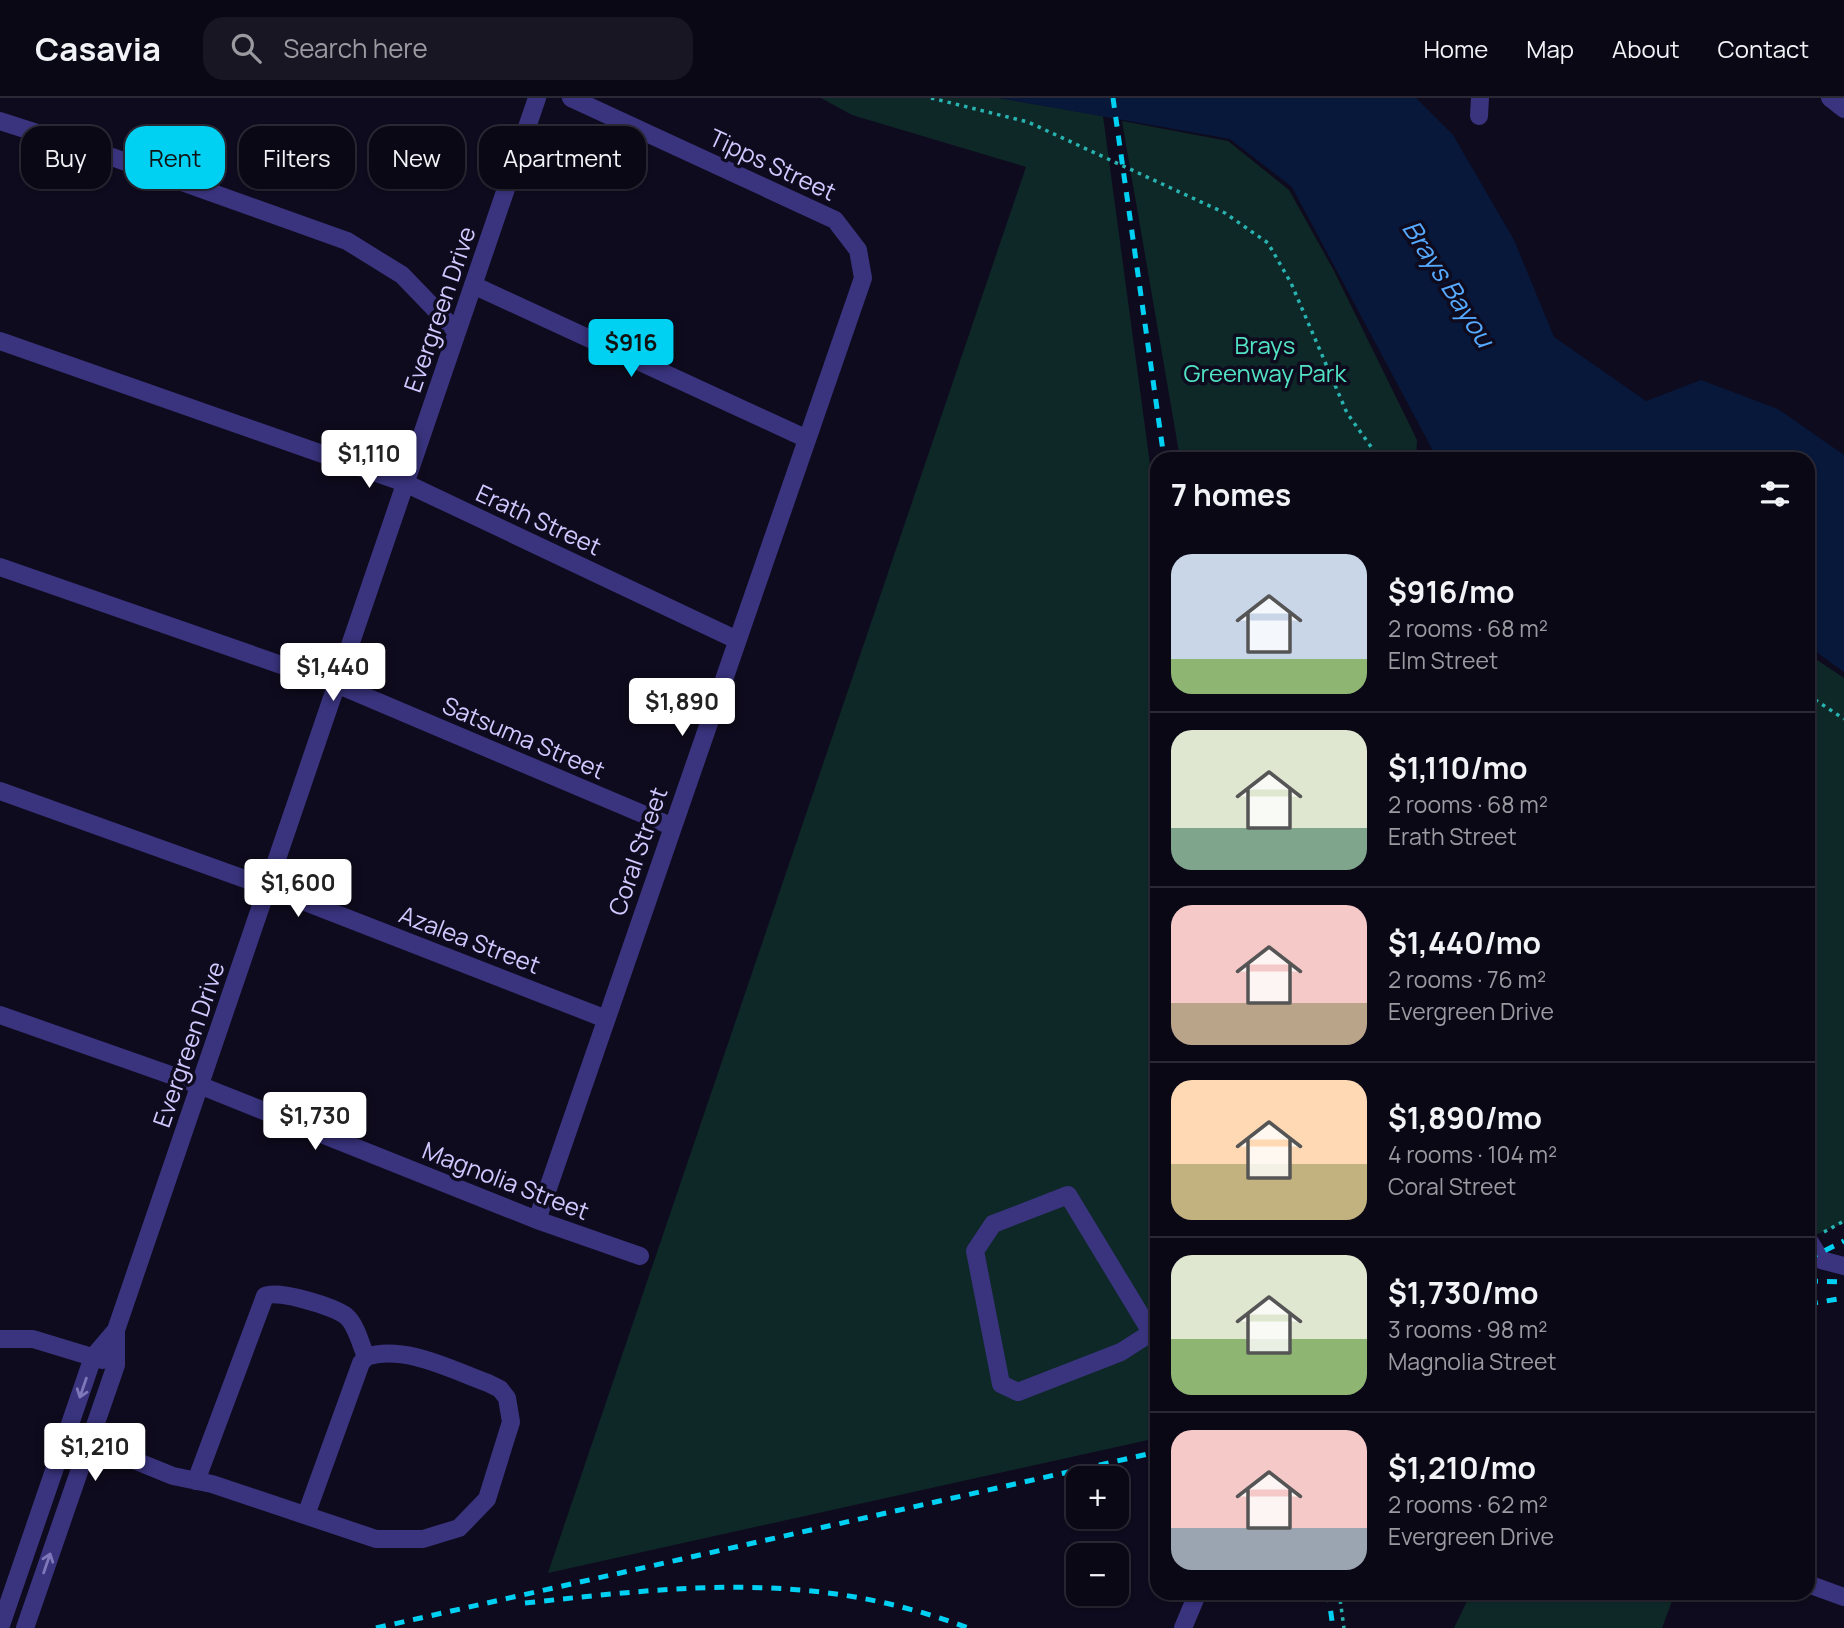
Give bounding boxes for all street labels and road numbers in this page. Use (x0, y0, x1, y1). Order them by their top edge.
street label: Tipps Street (704, 120, 842, 208)
street label: Evergreen Drive (395, 222, 483, 396)
street label: Erath Street (471, 476, 607, 562)
street label: Satsuma Street (438, 688, 610, 786)
street label: Coral Street (600, 782, 674, 920)
street label: Azalea Street (395, 897, 545, 981)
street label: Evergreen Drive (144, 957, 232, 1131)
street label: Magnolia Street (418, 1133, 594, 1227)

